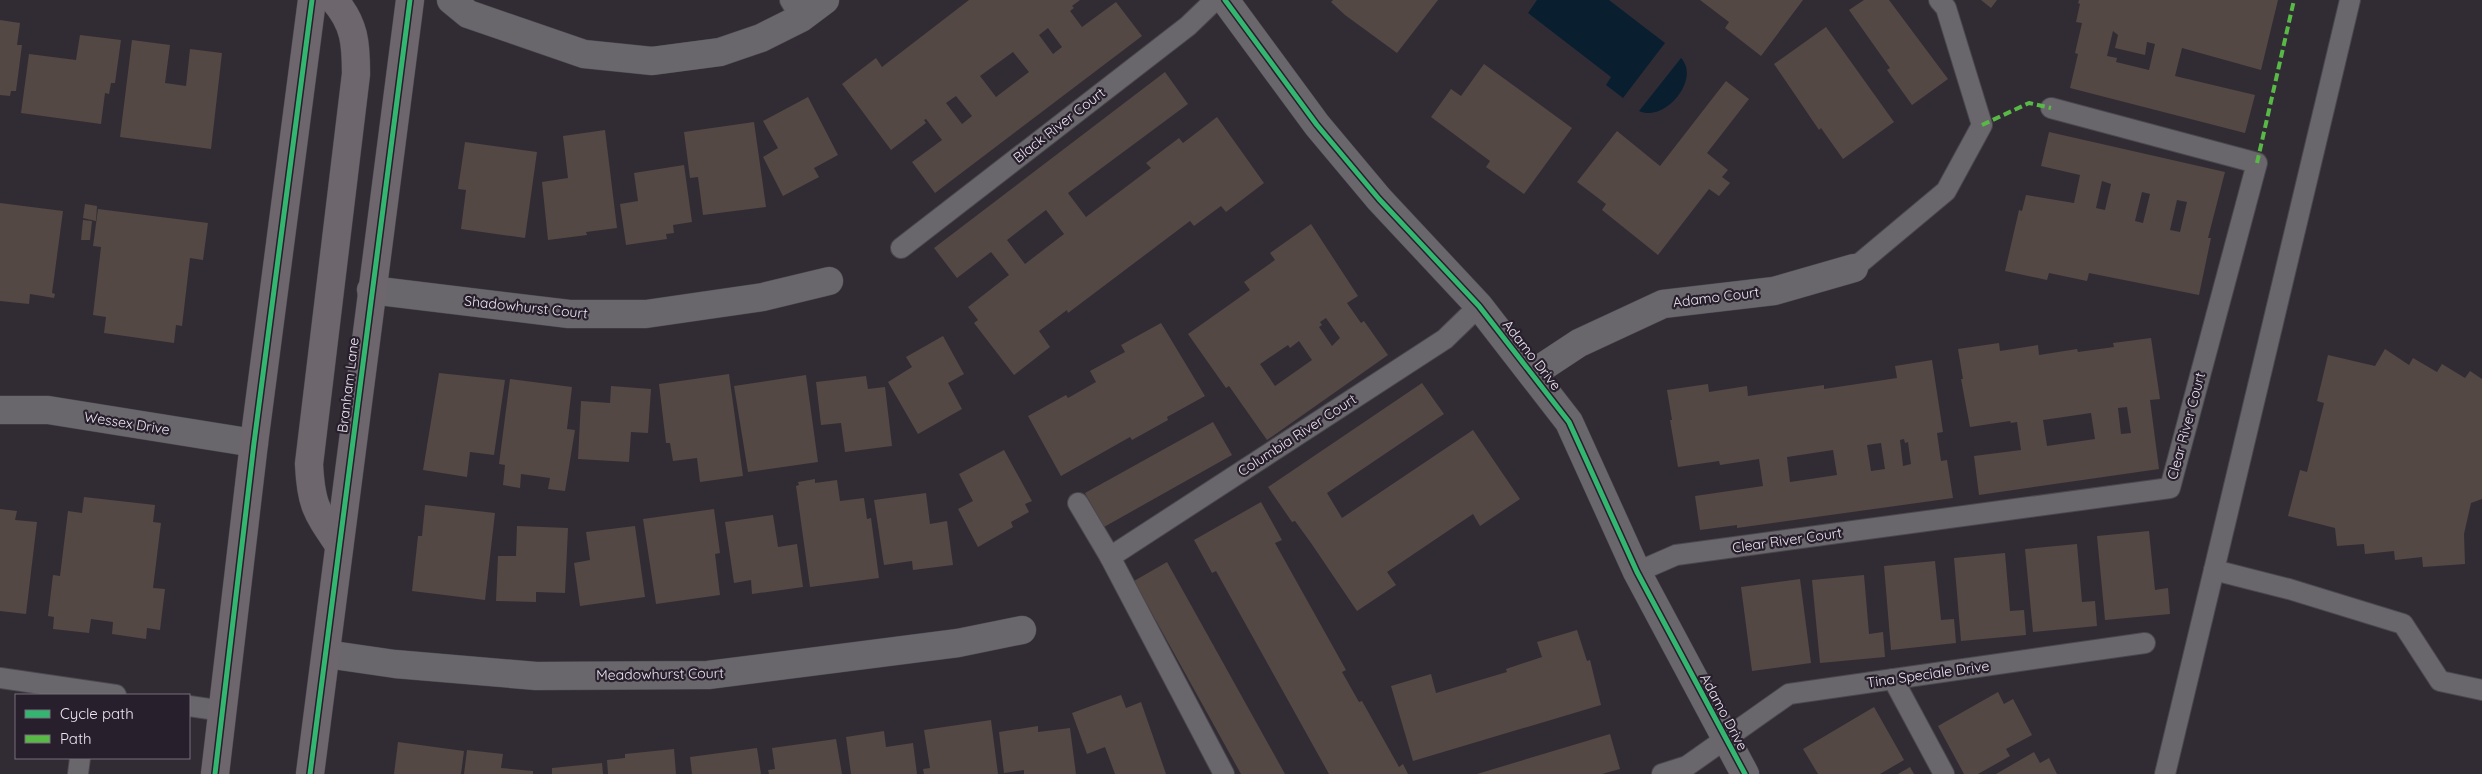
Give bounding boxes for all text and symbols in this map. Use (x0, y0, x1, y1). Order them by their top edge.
street label: Black River Court (1009, 83, 1109, 167)
street label: Adamo Court (1672, 283, 1760, 311)
street label: Shadowhurst Court (463, 292, 589, 322)
street label: Adamo Drive (1499, 316, 1565, 394)
street label: Branham Lane (333, 336, 363, 434)
street label: Clear River Court (2163, 370, 2209, 482)
street label: Columbia River Court (1234, 390, 1360, 480)
street label: Wessex Drive (83, 407, 171, 439)
street label: Clear River Court (1731, 523, 1843, 557)
street label: Tina Speciale Drive (1866, 656, 1990, 691)
street label: Meadowhurst Court (596, 664, 724, 684)
street label: Adamo Drive (1696, 670, 1752, 754)
legend (15, 694, 190, 759)
text: Cycle path (60, 704, 134, 723)
text: Path (60, 729, 92, 748)

